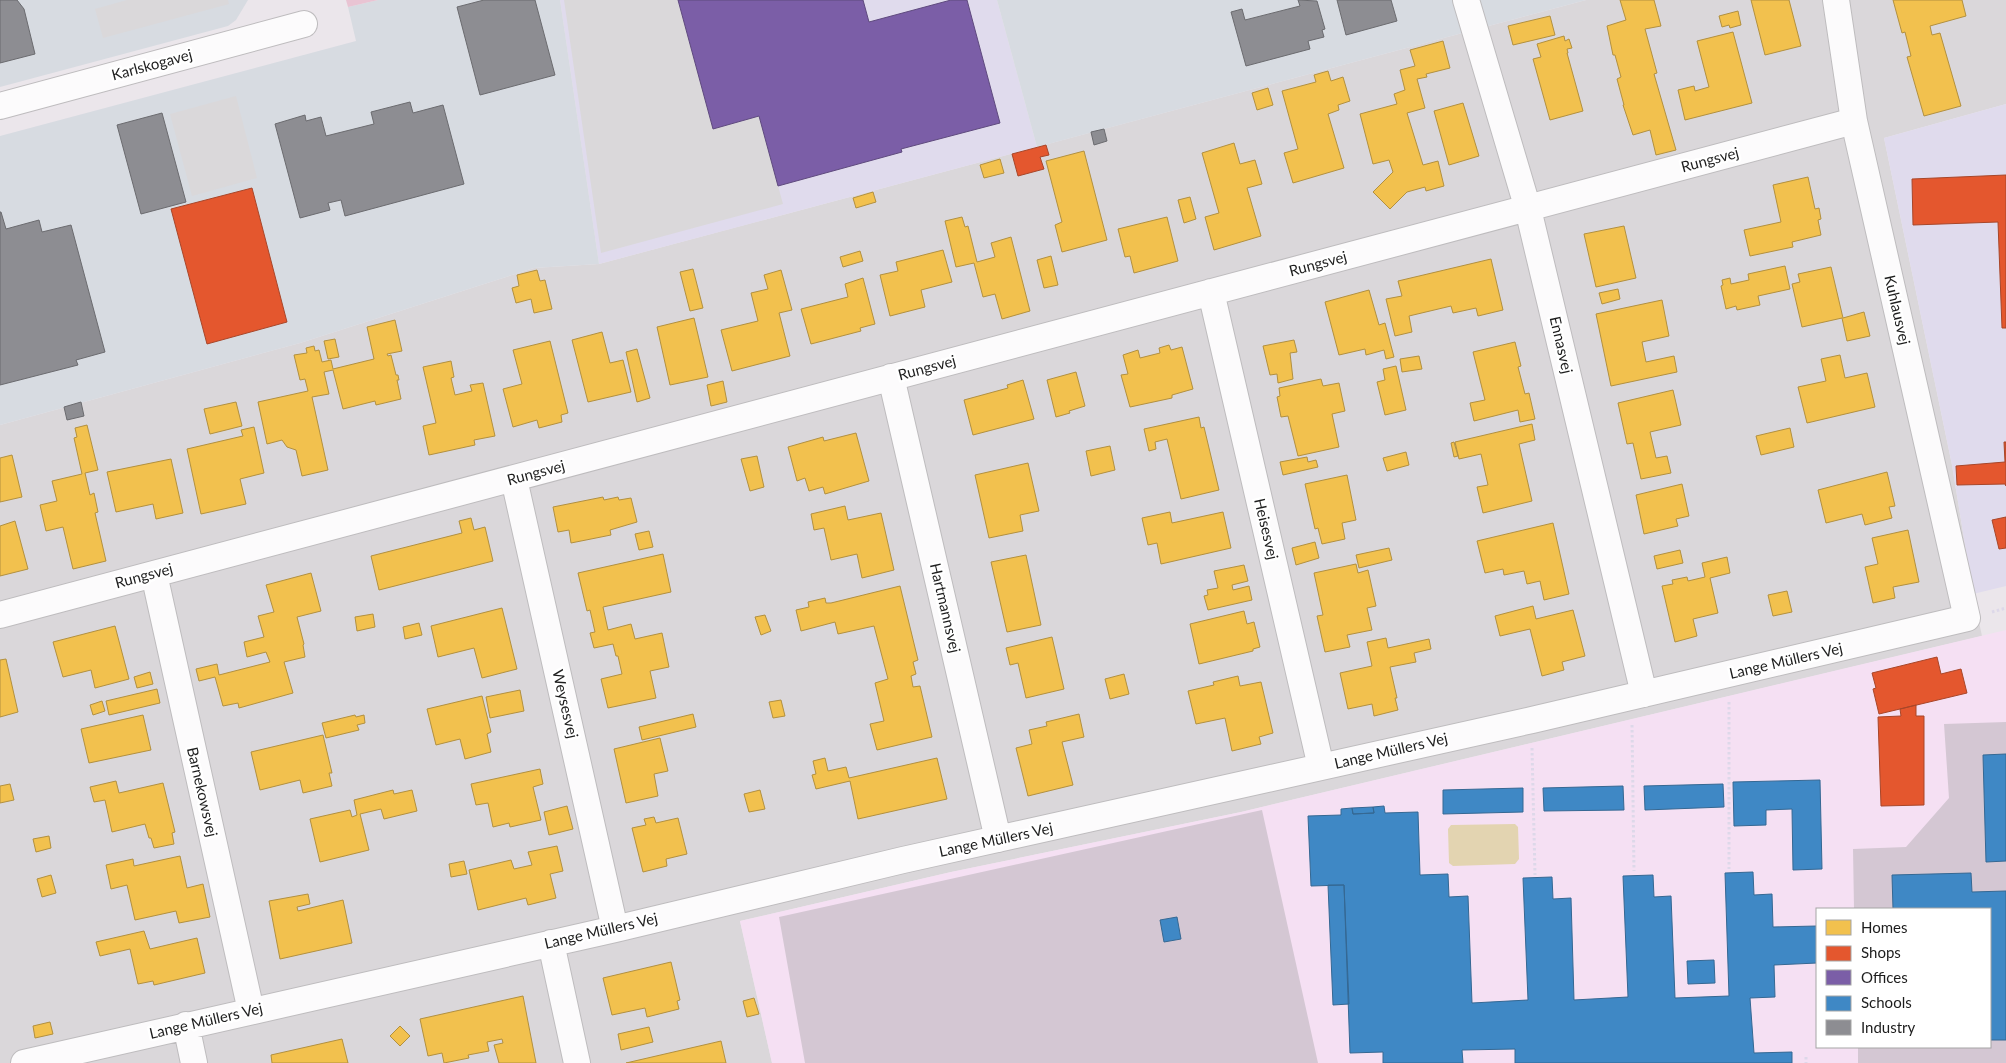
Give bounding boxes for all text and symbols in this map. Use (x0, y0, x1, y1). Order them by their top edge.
street label: Karlskogavej (109, 45, 194, 83)
street label: Rungsvej (1679, 143, 1741, 175)
street label: Rungsvej (1287, 247, 1349, 279)
street label: Kuhlausvej (1881, 273, 1915, 346)
street label: Ennasvej (1547, 314, 1577, 375)
street label: Rungsvej (896, 351, 958, 383)
street label: Rungsvej (505, 456, 567, 488)
street label: Heisesvej (1251, 496, 1283, 561)
street label: Rungsvej (113, 559, 175, 591)
street label: Hartmannsvej (927, 561, 965, 654)
street label: Lange Müllers Vej (1727, 638, 1844, 682)
street label: Weysesvej (549, 668, 583, 740)
street label: Lange Müllers Vej (1332, 728, 1449, 772)
street label: Barnekowsvej (184, 745, 222, 838)
street label: Lange Müllers Vej (937, 818, 1054, 860)
street label: Lange Müllers Vej (542, 908, 659, 952)
legend (1816, 908, 1991, 1048)
text: Homes (1861, 918, 1907, 936)
text: Shops (1861, 943, 1901, 961)
text: Offices (1861, 968, 1908, 986)
text: Schools (1861, 993, 1912, 1011)
street label: Lange Müllers Vej (147, 998, 264, 1042)
text: Industry (1861, 1018, 1916, 1036)

